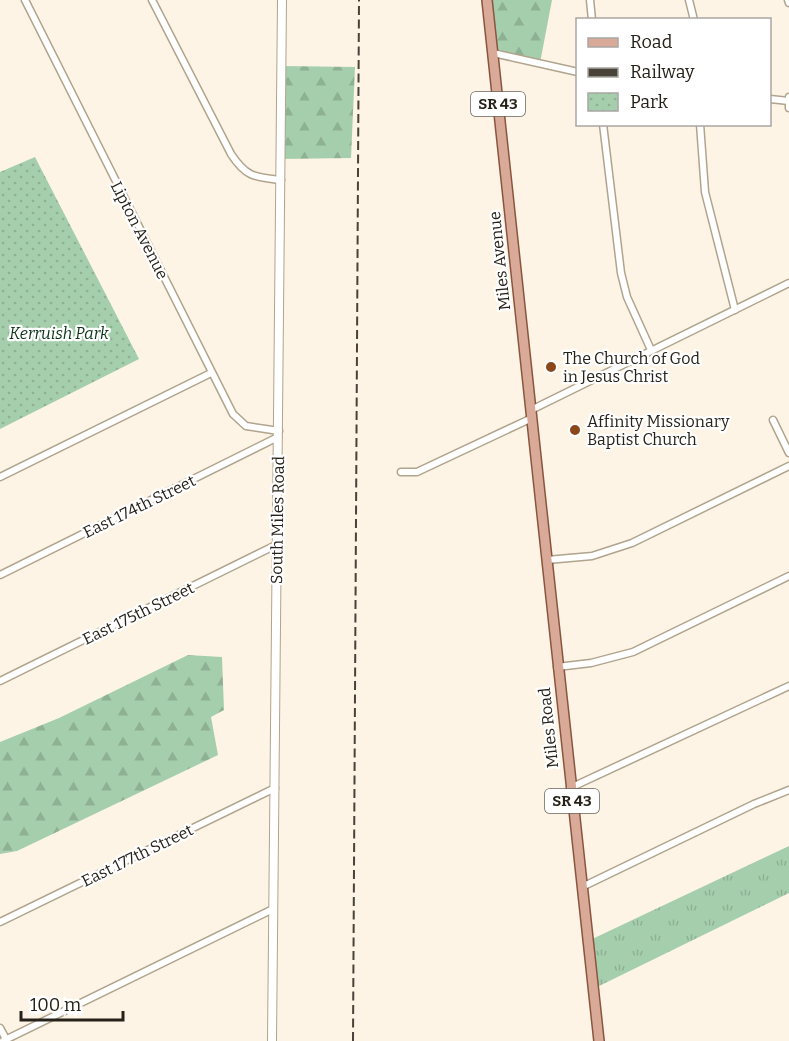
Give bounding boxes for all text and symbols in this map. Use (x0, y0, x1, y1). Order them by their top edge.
legend (576, 18, 771, 126)
text: Road (630, 31, 673, 53)
text: Railway (630, 61, 695, 83)
text: Park (630, 91, 669, 113)
road number: SR 43 (471, 92, 525, 116)
street label: Lipton Avenue (107, 178, 172, 282)
street label: Miles Avenue (485, 210, 514, 311)
park label: Kerruish Park (9, 324, 109, 343)
place label: The Church of God in Jesus Christ (563, 349, 700, 386)
marker: The Church of God in Jesus Christ (544, 360, 558, 374)
place label: Affinity Missionary Baptist Church (587, 412, 730, 449)
marker: Affinity Missionary Baptist Church (568, 423, 582, 437)
street label: South Miles Road (267, 455, 288, 584)
street label: East 174th Street (80, 471, 199, 542)
street label: East 175th Street (79, 578, 197, 649)
street label: Miles Road (535, 686, 562, 769)
road number: SR 43 (545, 789, 599, 813)
street label: East 177th Street (78, 820, 196, 891)
scale bar (21, 984, 123, 1022)
text: 100 m (30, 994, 81, 1016)

